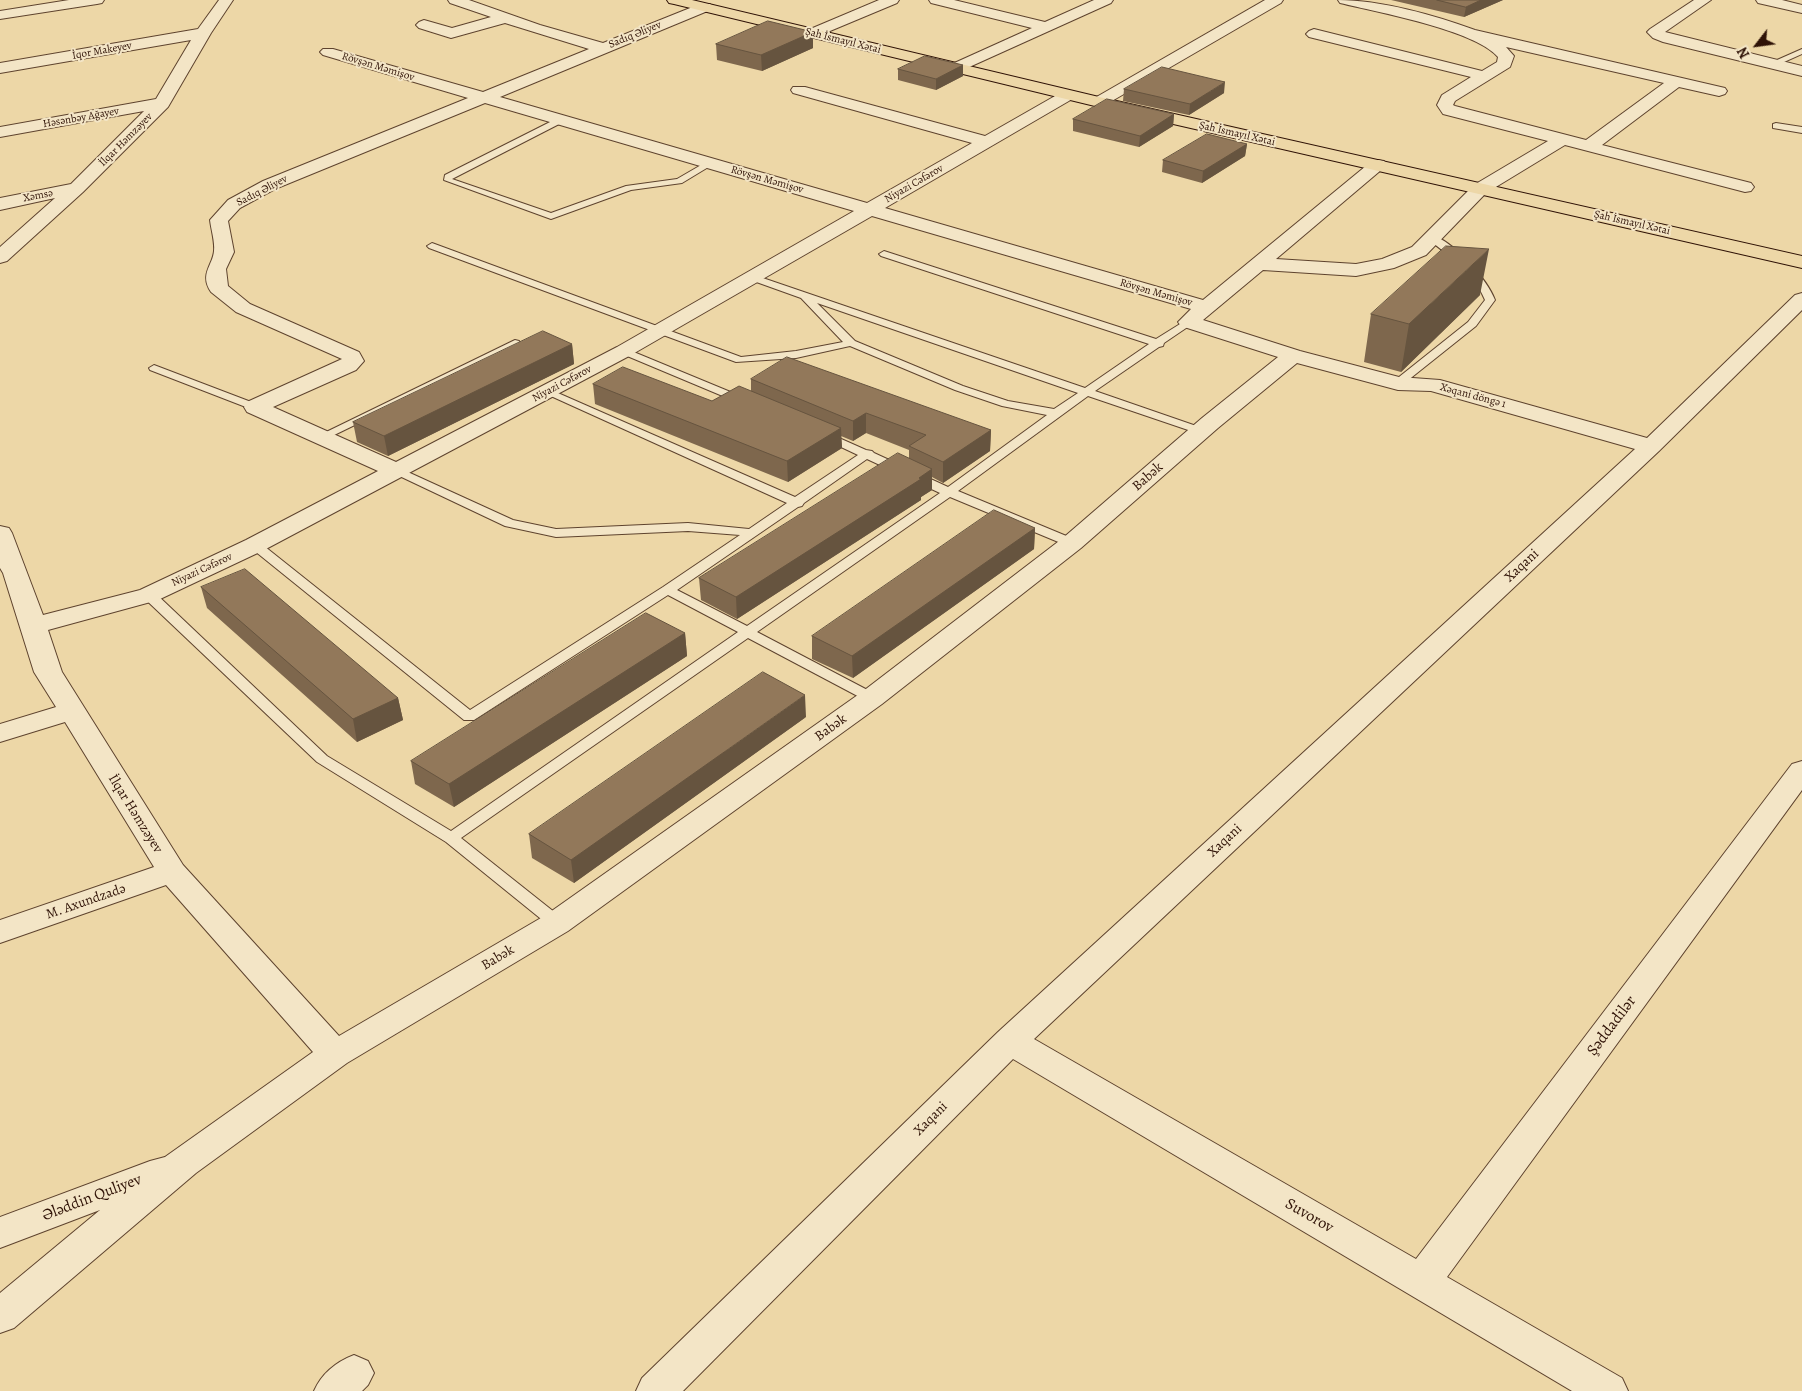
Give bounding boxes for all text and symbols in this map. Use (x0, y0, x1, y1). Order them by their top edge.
street label: Sadıq Əliyev (607, 19, 663, 51)
north arrow (1732, 20, 1782, 70)
street label: Şah İsmayıl Xətai (804, 25, 882, 57)
street label: İqor Makeyev (71, 39, 133, 63)
text: N (1733, 44, 1754, 62)
street label: Rövşən Məmişov (340, 50, 416, 84)
street label: Həsənbəy Ağayev (42, 105, 120, 131)
street label: İlqar Həmzəyev (96, 110, 156, 170)
street label: Şah İsmayıl Xətai (1198, 119, 1276, 149)
street label: Niyazi Cəfərov (882, 162, 946, 206)
street label: Rövşən Məmişov (729, 163, 805, 197)
street label: Sadıq Əliyev (234, 173, 290, 209)
street label: Xəmsə (22, 187, 54, 205)
street label: Şah İsmayıl Xətai (1593, 208, 1671, 238)
street label: Rövşən Məmişov (1118, 276, 1194, 310)
street label: Niyazi Cəfərov (530, 363, 594, 405)
street label: Xəqani döngə 1 (1439, 381, 1507, 411)
street label: Babək (1129, 459, 1167, 495)
street label: Xaqani (1501, 546, 1543, 586)
street label: Niyazi Cəfərov (170, 550, 234, 590)
street label: Babək (812, 711, 850, 745)
street label: İlqar Həmzəyev (104, 772, 166, 856)
street label: Xaqani (1204, 821, 1246, 861)
street label: M. Axundzadə (44, 881, 128, 923)
street label: Babək (479, 942, 517, 974)
street label: Şəddadilər (1583, 992, 1641, 1060)
street label: Xaqani (911, 1099, 951, 1139)
street label: Ələddin Quliyev (40, 1170, 144, 1226)
street label: Suvorov (1281, 1194, 1337, 1238)

